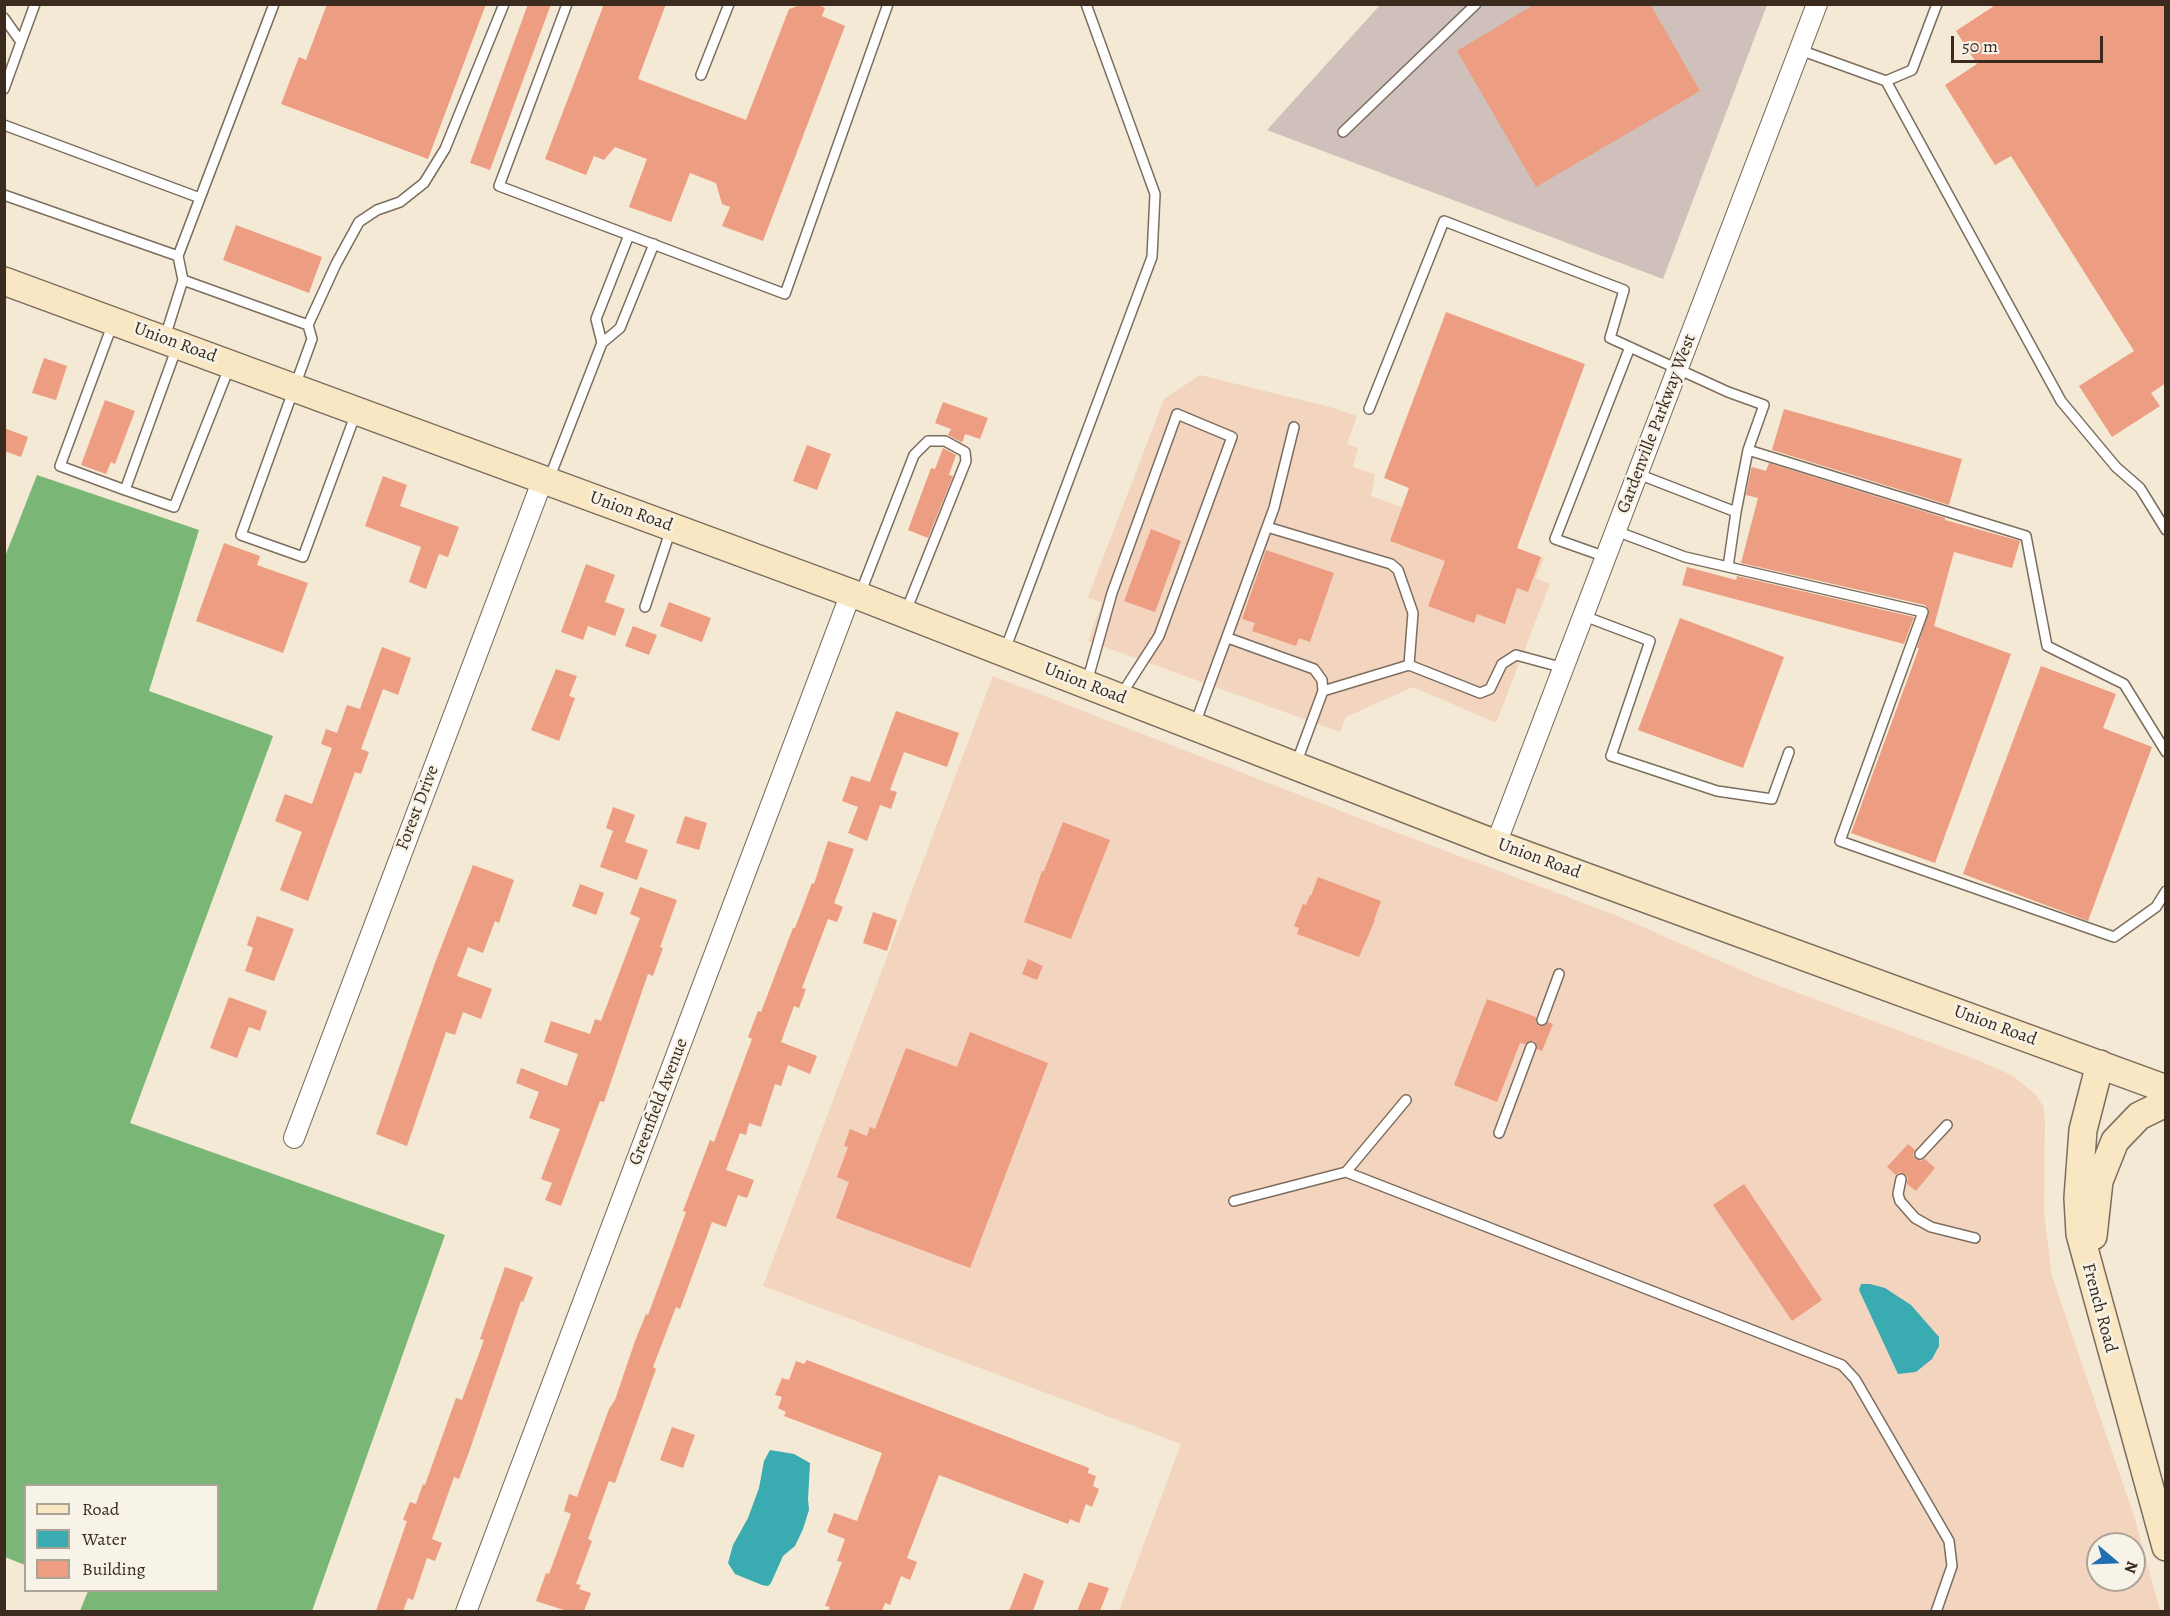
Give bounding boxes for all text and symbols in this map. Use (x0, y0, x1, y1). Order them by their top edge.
scale bar (1954, 24, 2106, 62)
text: 50 m (1962, 34, 1998, 58)
street label: Union Road (131, 318, 219, 368)
street label: Gardenville Parkway West (1613, 331, 1701, 517)
street label: Union Road (587, 487, 675, 537)
street label: Union Road (1041, 658, 1129, 710)
street label: Forest Drive (392, 762, 444, 854)
street label: Union Road (1495, 834, 1583, 884)
street label: Union Road (1951, 1001, 2039, 1051)
street label: Greenfield Avenue (625, 1035, 693, 1169)
street label: French Road (2077, 1261, 2121, 1355)
legend (24, 1484, 219, 1592)
text: Road (82, 1497, 119, 1521)
text: Water (82, 1527, 127, 1551)
north arrow (2086, 1532, 2146, 1592)
text: Building (82, 1557, 146, 1581)
text: N (2119, 1558, 2143, 1576)

